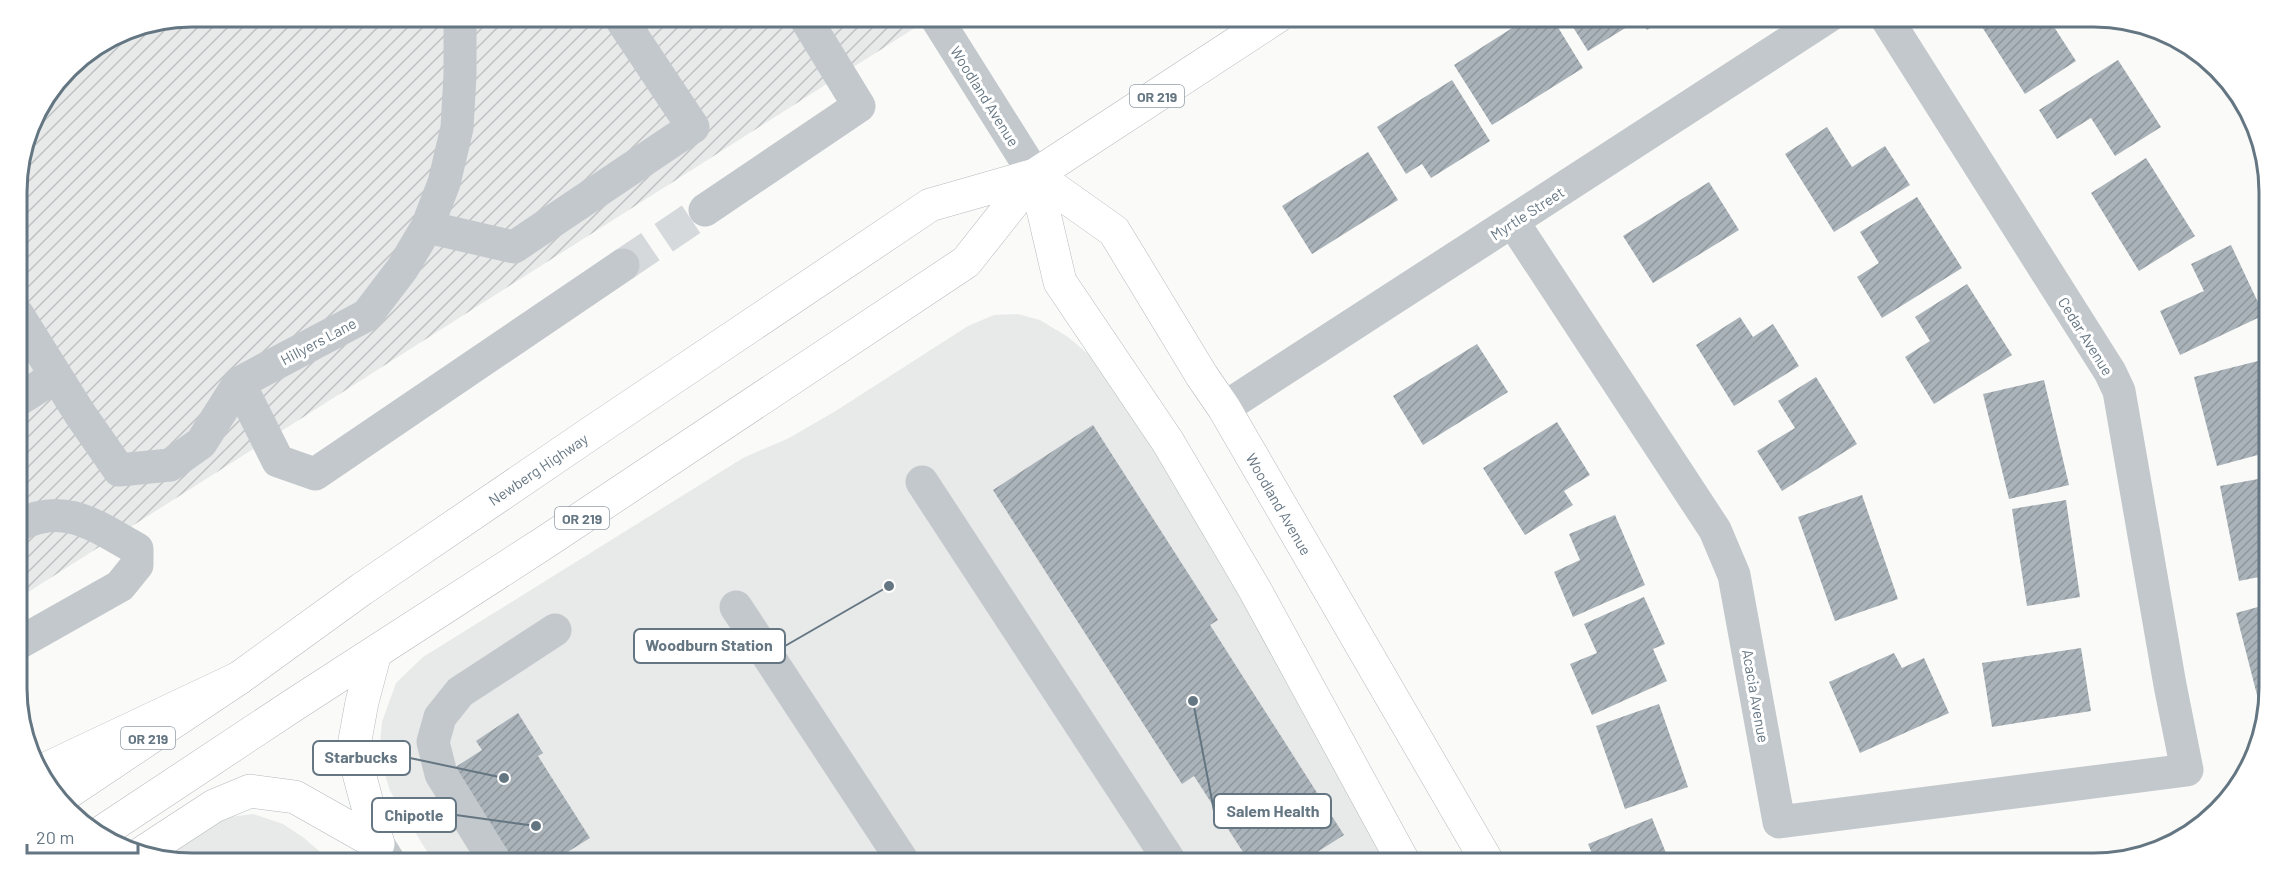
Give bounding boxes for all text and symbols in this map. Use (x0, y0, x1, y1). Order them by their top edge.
street label: Woodland Avenue (947, 42, 1023, 150)
road number: OR 219 (1130, 85, 1184, 107)
street label: Myrtle Street (1487, 183, 1567, 243)
street label: Cedar Avenue (2055, 293, 2117, 379)
street label: Hillyers Lane (277, 314, 359, 368)
street label: Newberg Highway (485, 429, 591, 509)
street label: Woodland Avenue (1242, 450, 1316, 558)
road number: OR 219 (555, 507, 609, 529)
callout: Woodburn Station (634, 629, 785, 663)
text: Woodburn Station (645, 635, 773, 654)
street label: Acacia Avenue (1739, 648, 1773, 744)
road number: OR 219 (121, 727, 175, 749)
callout: Starbucks (313, 741, 410, 775)
text: Starbucks (325, 747, 397, 766)
callout: Salem Health (1214, 794, 1331, 828)
callout: Chipotle (372, 798, 456, 832)
text: Salem Health (1227, 801, 1319, 820)
text: Chipotle (384, 805, 444, 824)
scale bar (27, 817, 138, 855)
text: 20 m (36, 826, 74, 848)

